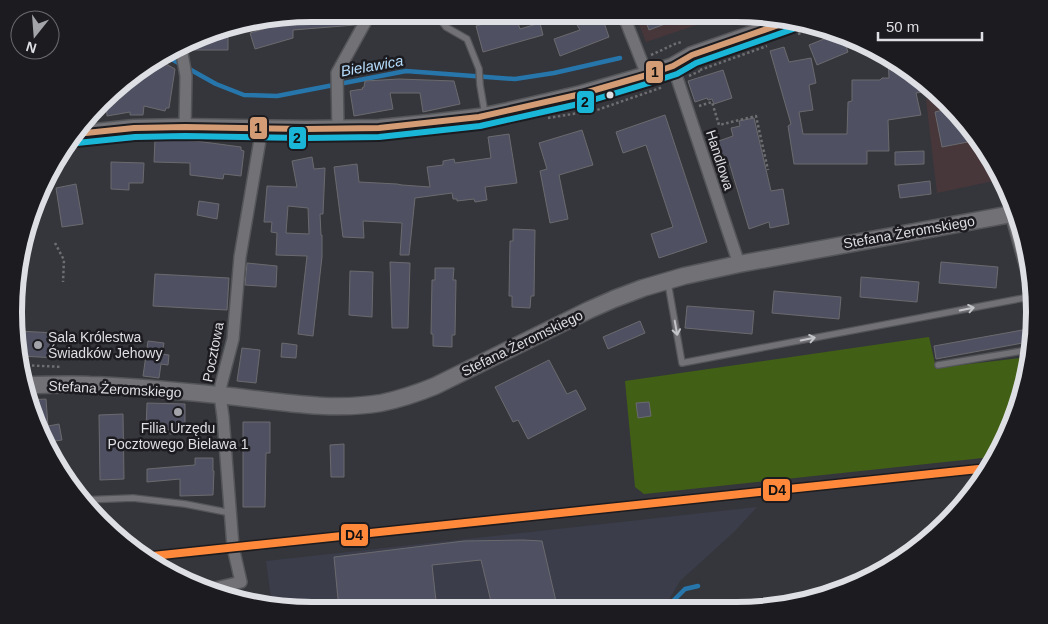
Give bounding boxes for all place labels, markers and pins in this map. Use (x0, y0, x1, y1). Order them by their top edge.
unlabelled marker (605, 90, 615, 100)
place label: Sala Królestwa Świadków Jehowy (48, 329, 162, 361)
marker: Sala Królestwa Świadków Jehowy (32, 339, 44, 351)
marker: Filia Urzędu Pocztowego Bielawa 1 (172, 406, 184, 418)
place label: Filia Urzędu Pocztowego Bielawa 1 (108, 420, 249, 452)

